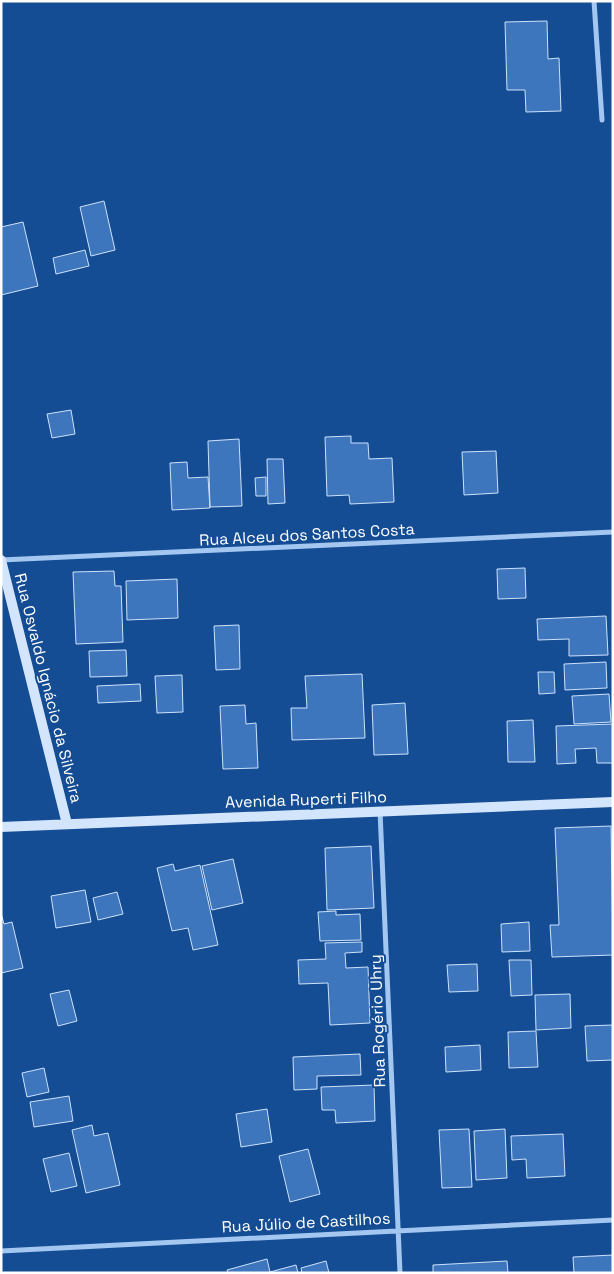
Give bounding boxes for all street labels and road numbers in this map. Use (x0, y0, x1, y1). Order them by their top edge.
street label: Rua Alceu dos Santos Costa (199, 518, 415, 551)
street label: Rua Osvaldo Ignácio da Silveira (10, 571, 87, 805)
street label: Avenida Ruperti Filho (225, 786, 387, 813)
street label: Rua Rogério Uhry (365, 954, 390, 1088)
street label: Rua Júlio de Castilhos (221, 1208, 391, 1237)

